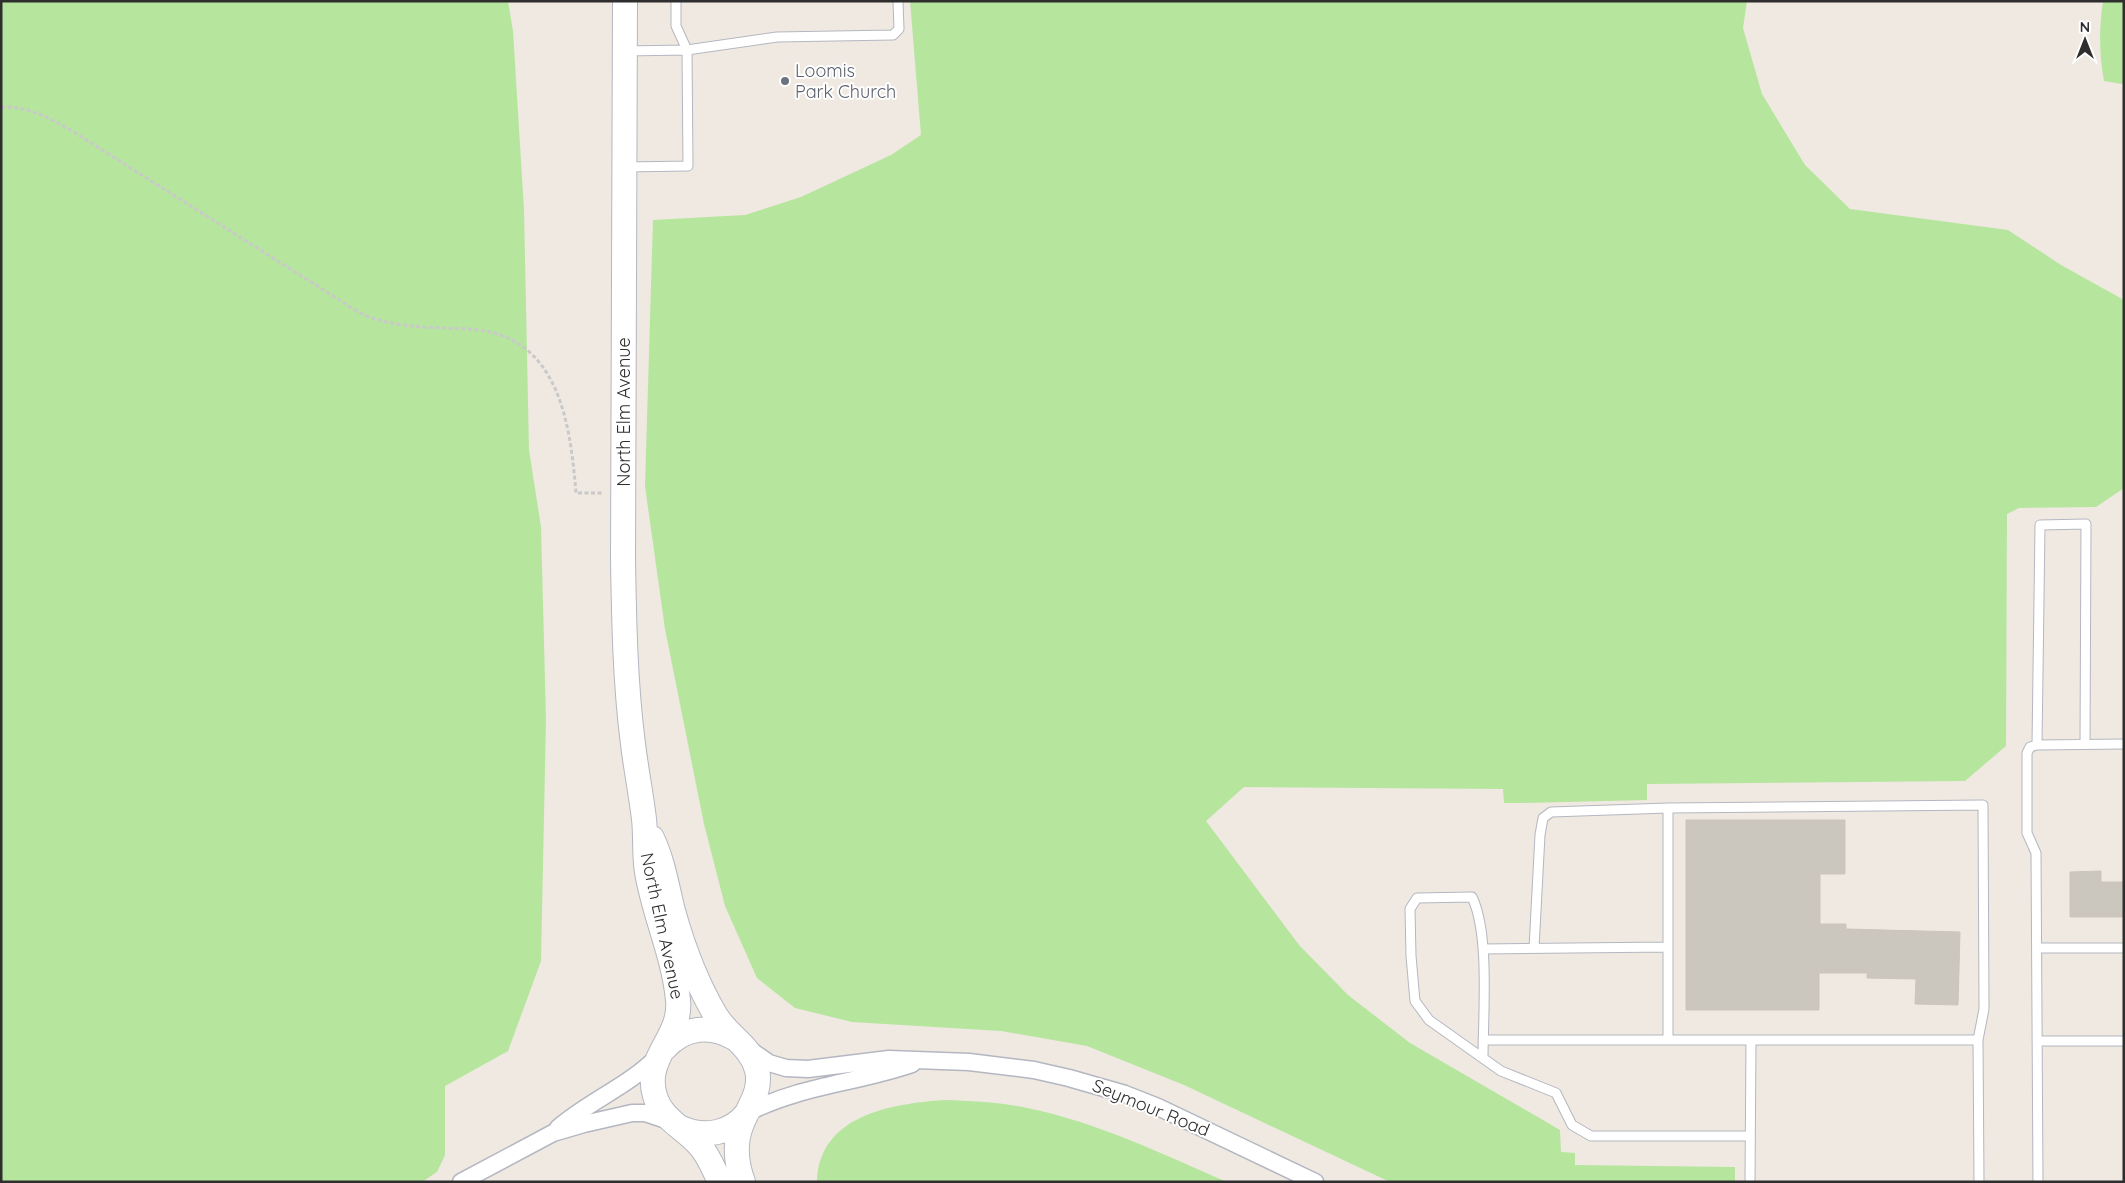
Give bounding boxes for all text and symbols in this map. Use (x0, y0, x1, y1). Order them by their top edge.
north arrow (2060, 15, 2110, 65)
text: N (2080, 18, 2090, 36)
place label: Loomis Park Church (795, 59, 896, 103)
marker: Loomis Park Church (779, 75, 791, 87)
street label: North Elm Avenue (612, 337, 635, 487)
street label: North Elm Avenue (636, 850, 689, 1001)
street label: Seymour Road (1089, 1074, 1213, 1142)

